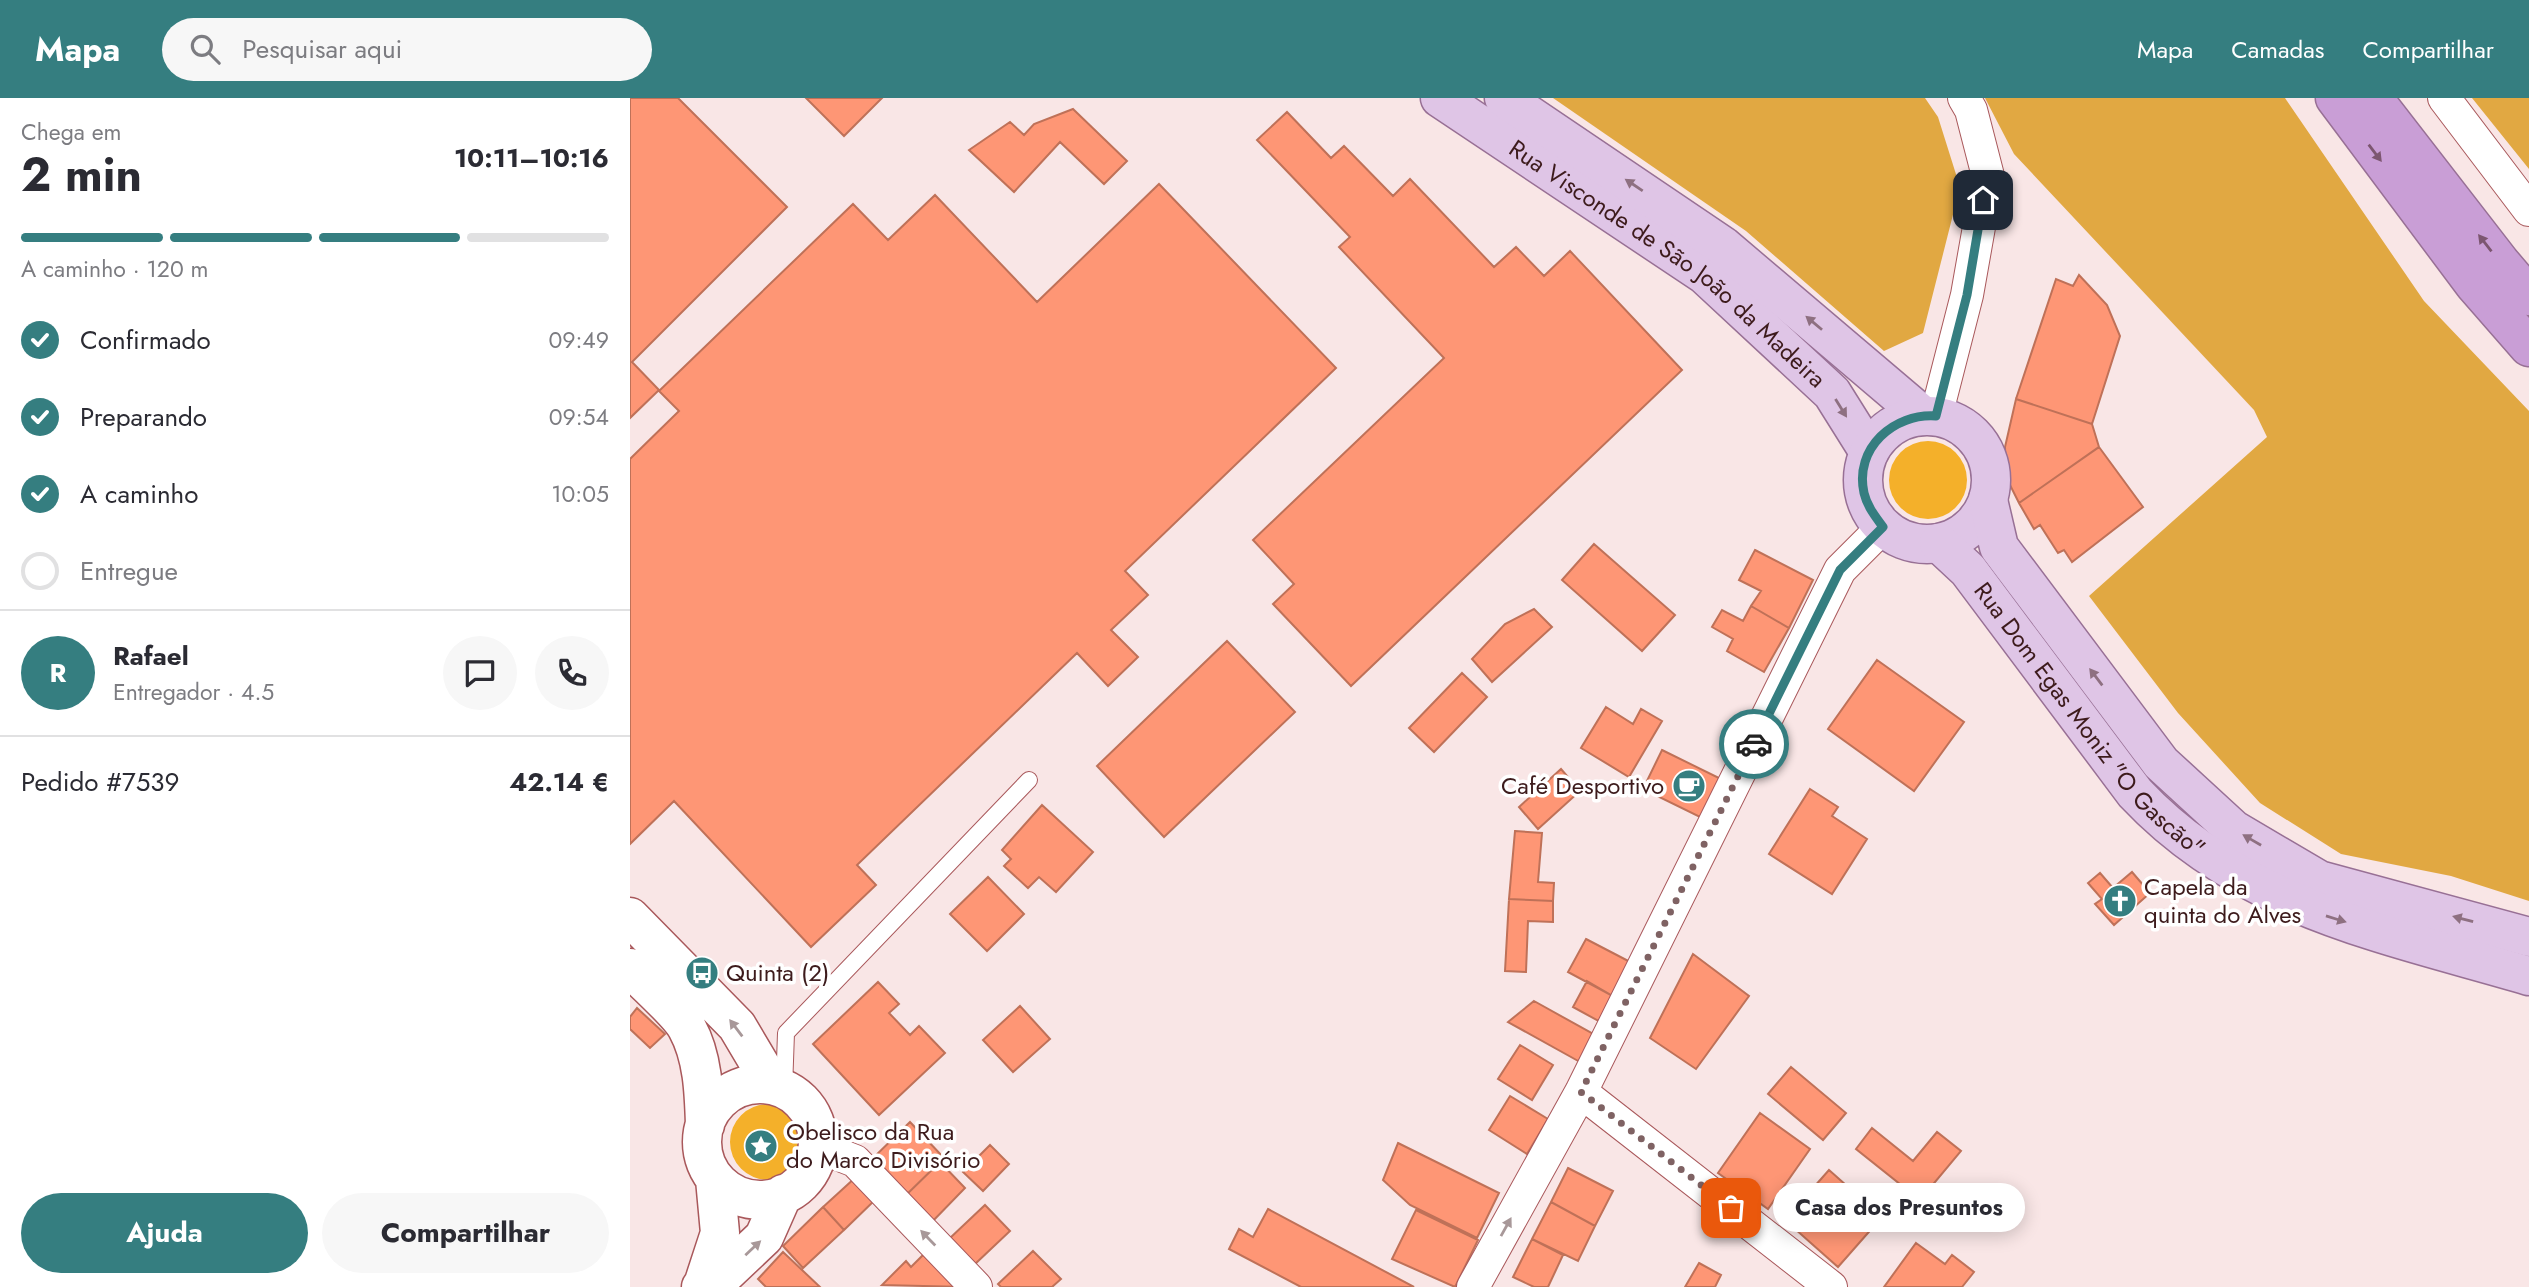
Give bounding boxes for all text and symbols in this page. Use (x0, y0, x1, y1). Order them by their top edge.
search box (162, 18, 652, 81)
text: Mapa (35, 26, 120, 73)
icon: search (186, 30, 224, 68)
text: Pesquisar aqui (242, 30, 402, 68)
text: Mapa (2137, 32, 2193, 67)
text: Camadas (2231, 32, 2324, 67)
text: Compartilhar (2362, 32, 2494, 67)
text: Chega em (21, 115, 122, 149)
street label: Rua Visconde de São João da Madeira (1502, 131, 1834, 396)
text: 10:11–10:16 (454, 139, 609, 177)
text: 2 min (21, 142, 142, 208)
one-way arrow (2368, 144, 2382, 162)
pin (1953, 170, 2013, 230)
one-way arrow (1624, 179, 1644, 192)
icon: home (1964, 181, 2002, 219)
one-way arrow (2477, 235, 2492, 253)
text: A caminho · 120 m (21, 252, 209, 286)
one-way arrow (1806, 316, 1823, 331)
icon: check (21, 321, 59, 359)
text: Confirmado (80, 321, 211, 359)
text: 09:49 (548, 323, 609, 357)
icon: check (21, 398, 59, 436)
text: Preparando (80, 398, 207, 436)
one-way arrow (1835, 398, 1848, 417)
text: 09:54 (549, 400, 609, 434)
icon: check (21, 475, 59, 513)
text: A caminho (80, 475, 198, 513)
text: 10:05 (551, 477, 609, 511)
text: Entregue (80, 552, 178, 590)
street label: Rua Dom Egas Moniz "O Gascão" (1966, 575, 2213, 865)
button: chat (443, 636, 517, 710)
button: phone (535, 636, 609, 710)
text: Rafael (113, 637, 189, 675)
text: R (50, 654, 66, 692)
one-way arrow (2089, 668, 2104, 686)
text: Entregador · 4.5 (113, 675, 274, 709)
courier (1719, 709, 1789, 779)
icon: car (1735, 725, 1773, 763)
text: Pedido #7539 (21, 763, 179, 801)
text: 42.14 € (509, 763, 609, 801)
cafe icon: Café Desportivo (1670, 767, 1708, 805)
place label: Café Desportivo (1501, 768, 1664, 803)
one-way arrow (2242, 834, 2261, 847)
place label: Capela da quinta do Alves (2144, 869, 2301, 932)
church icon: Capela da quinta do Alves (2101, 882, 2139, 920)
one-way arrow (2452, 913, 2474, 924)
one-way arrow (2325, 914, 2346, 924)
bus stop icon: Quinta (2) (683, 954, 721, 992)
place label: Quinta (2) (726, 955, 829, 990)
one-way arrow (729, 1019, 744, 1037)
place label: Obelisco da Rua do Marco Divisório (786, 1114, 980, 1177)
place icon: Obelisco da Rua do Marco Divisório (742, 1127, 780, 1165)
pin (1701, 1178, 1761, 1238)
callout: Casa dos Presuntos (1773, 1184, 2025, 1232)
icon: bag (1712, 1189, 1750, 1227)
text: Casa dos Presuntos (1795, 1190, 2003, 1224)
button: Ajuda (21, 1193, 308, 1273)
button: Compartilhar (322, 1193, 609, 1273)
one-way arrow (1500, 1217, 1512, 1237)
one-way arrow (921, 1230, 937, 1247)
one-way arrow (744, 1240, 762, 1256)

